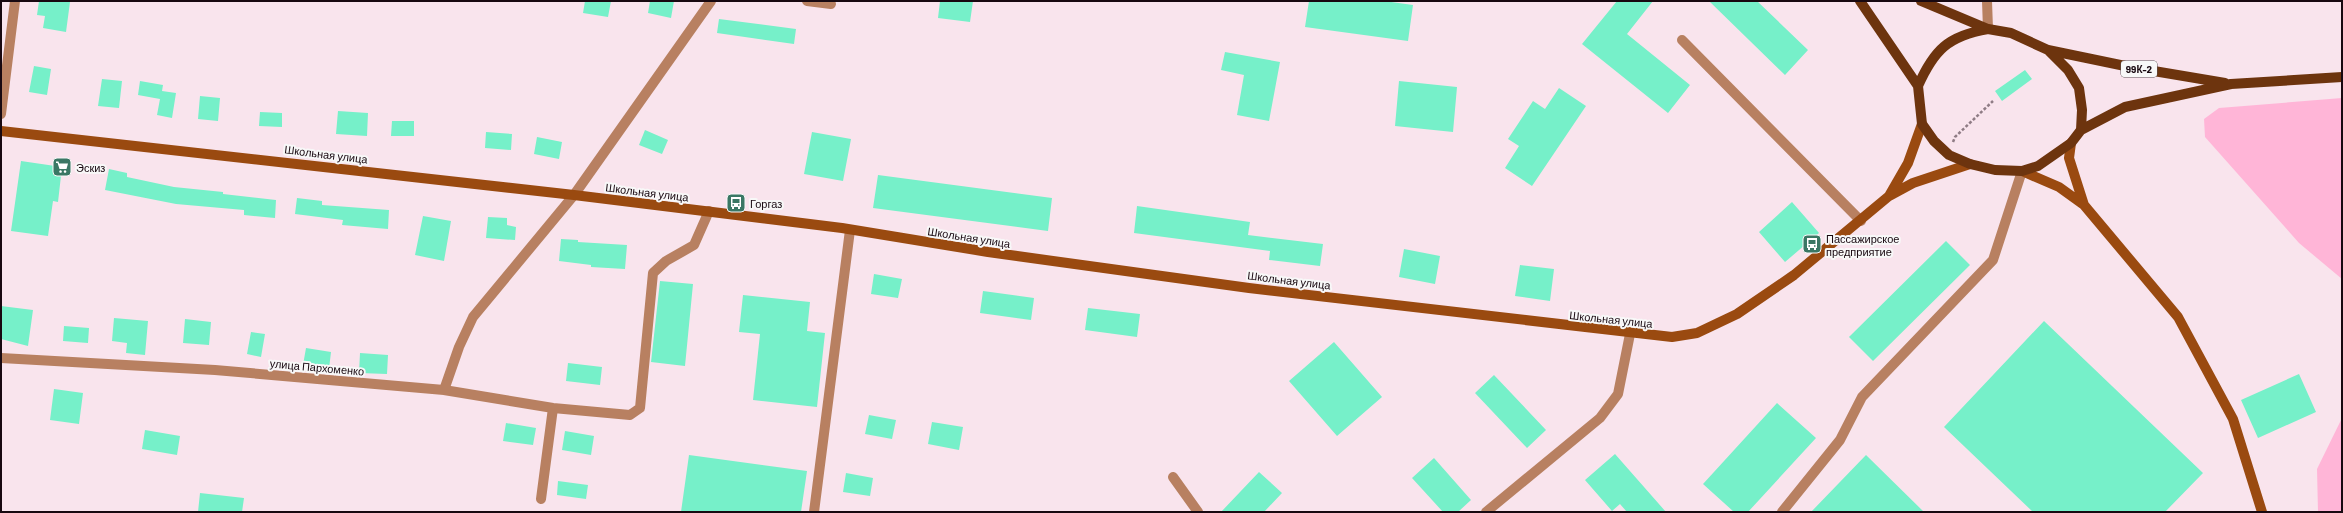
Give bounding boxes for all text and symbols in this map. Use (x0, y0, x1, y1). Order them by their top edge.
road number: 99К-2 (2121, 61, 2157, 77)
street label: Школьная улица (284, 142, 369, 166)
supermarket icon: Эскиз (51, 156, 73, 178)
place label: Эскиз (76, 161, 105, 174)
street label: Школьная улица (605, 180, 690, 204)
bus stop icon: Горгаз (725, 192, 747, 214)
place label: Горгаз (750, 197, 782, 210)
street label: Школьная улица (927, 224, 1012, 250)
place label: Пассажирское предприятие (1826, 232, 1899, 258)
bus stop icon: Пассажирское предприятие (1801, 233, 1823, 255)
street label: Школьная улица (1247, 268, 1332, 292)
street label: Школьная улица (1569, 308, 1654, 330)
street label: улица Пархоменко (269, 356, 365, 378)

